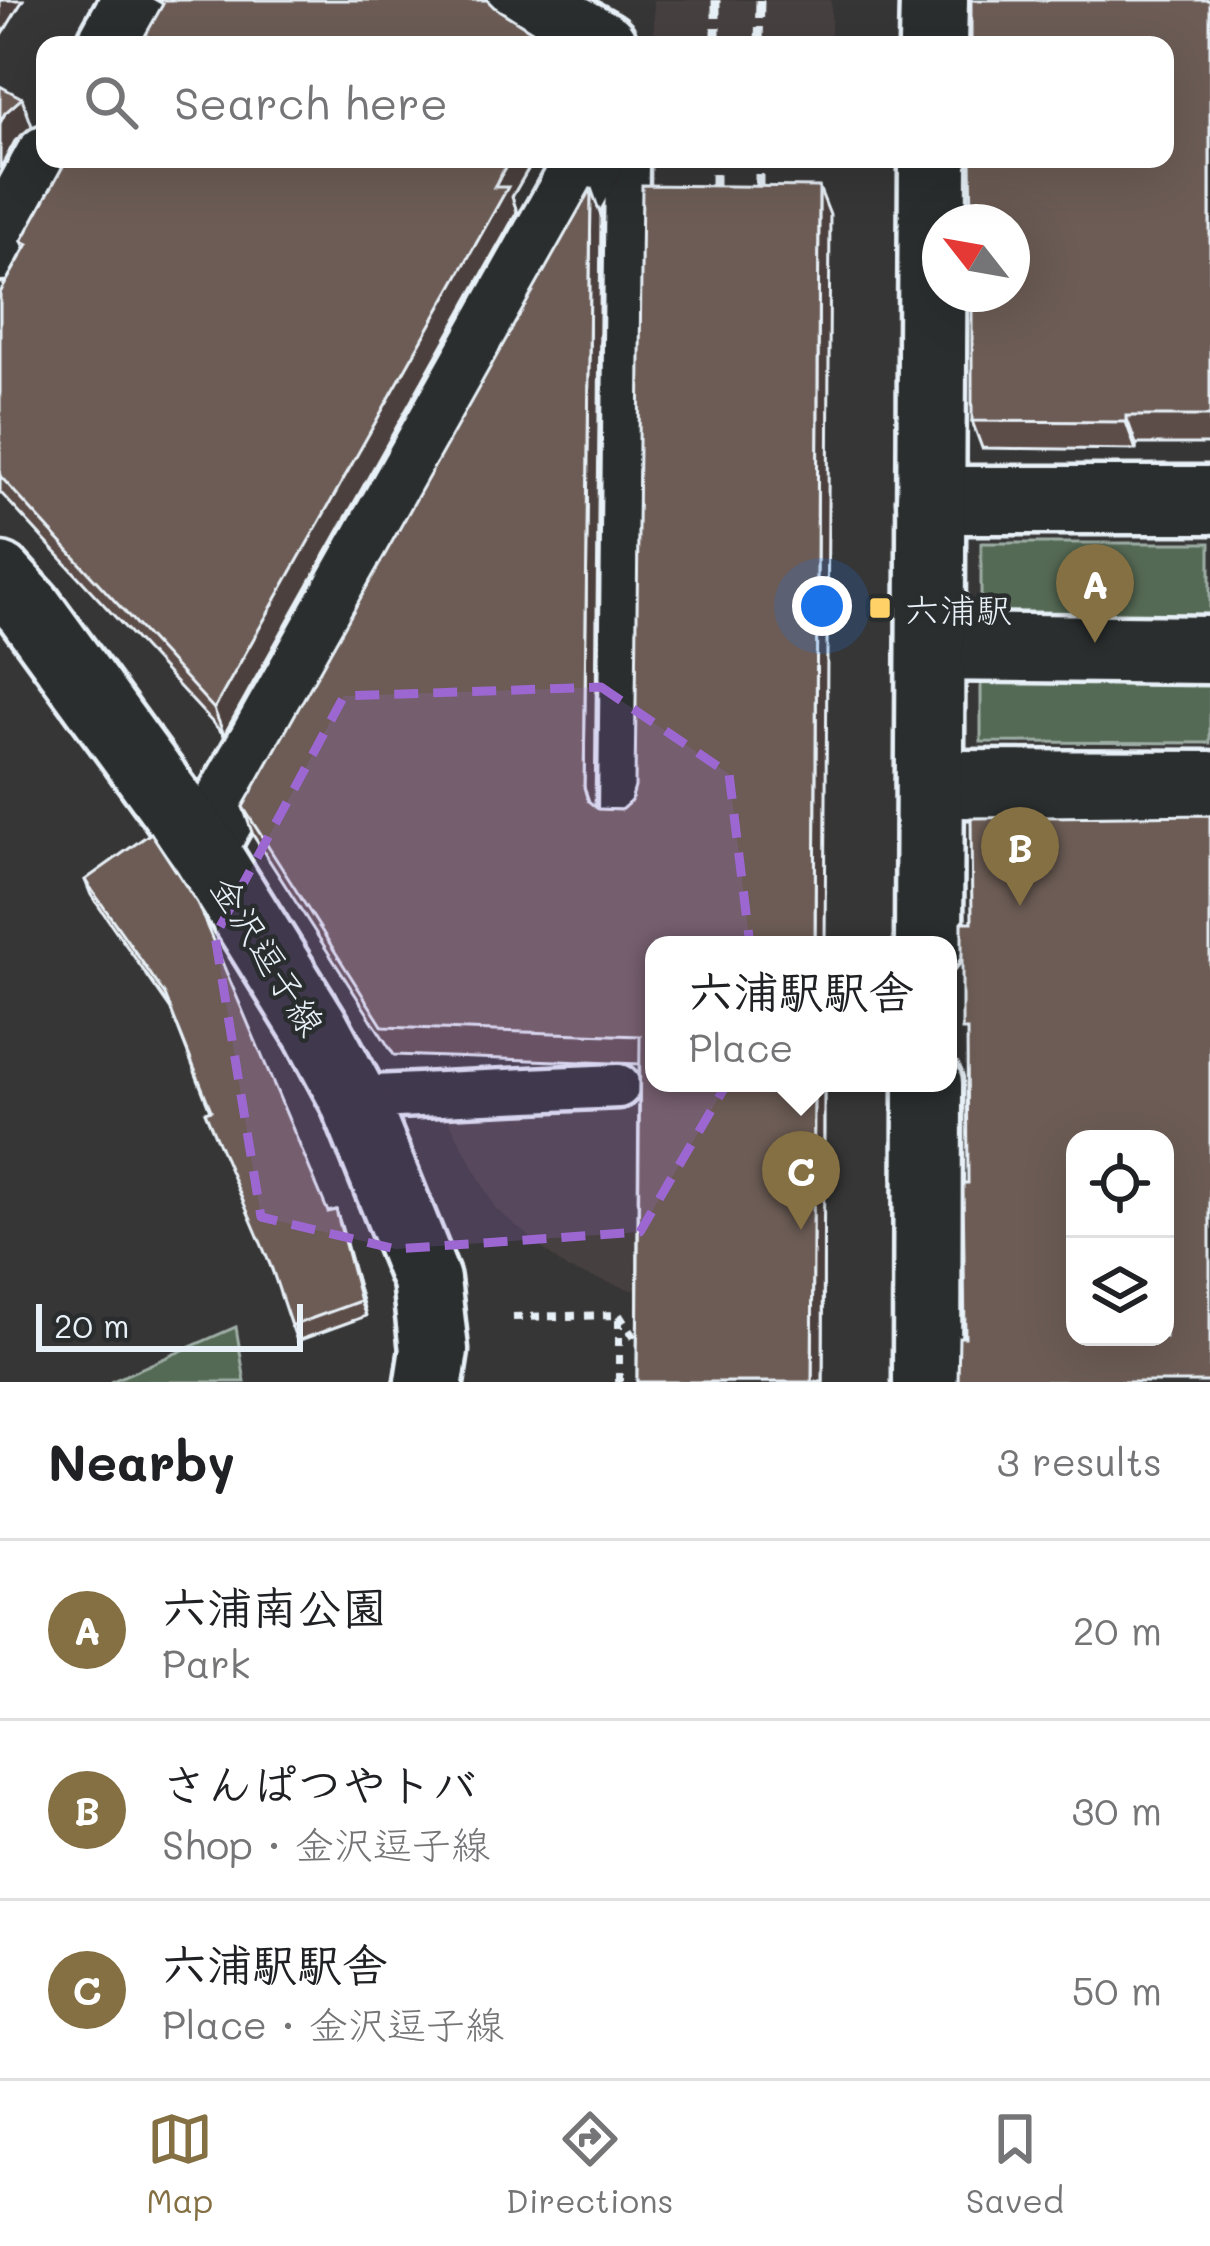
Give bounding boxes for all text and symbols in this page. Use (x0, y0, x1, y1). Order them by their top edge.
search box (36, 36, 1174, 168)
icon: search (78, 69, 144, 135)
text: Search here (174, 73, 448, 131)
north arrow (922, 204, 1030, 312)
pin: A (1056, 544, 1134, 643)
your location (792, 576, 852, 636)
place label: 六浦駅 (904, 585, 1012, 632)
marker: 六浦駅 (867, 595, 893, 621)
pin: B (981, 807, 1059, 906)
street label: 金沢逗子線 (201, 866, 337, 1044)
popup (645, 936, 957, 1092)
text: 六浦駅駅舎 (688, 961, 914, 1019)
text: Place (688, 1021, 793, 1072)
map controls (1066, 1130, 1174, 1346)
button: locate (1066, 1130, 1174, 1238)
pin: C (762, 1131, 840, 1230)
button: layers (1066, 1238, 1174, 1346)
scale bar (36, 1298, 303, 1351)
text: 20 m (54, 1303, 130, 1346)
text: Nearby (48, 1427, 235, 1494)
text: 3 results (997, 1435, 1162, 1486)
text: 六浦南公園 (162, 1577, 387, 1635)
text: A (73, 1604, 101, 1655)
text: 20 m (1073, 1604, 1162, 1655)
text: Park (162, 1637, 250, 1688)
text: さんぱつやトバ (162, 1754, 477, 1812)
text: B (74, 1784, 100, 1835)
text: 30 m (1072, 1784, 1162, 1835)
text: Shop · 金沢逗子線 (162, 1818, 490, 1869)
text: 六浦駅駅舎 (162, 1934, 387, 1992)
text: C (73, 1964, 101, 2015)
text: 50 m (1072, 1964, 1162, 2015)
text: Place · 金沢逗子線 (162, 1998, 504, 2049)
tab: Map (146, 2106, 213, 2221)
tab: Directions (506, 2106, 673, 2221)
tab: Saved (966, 2106, 1064, 2221)

